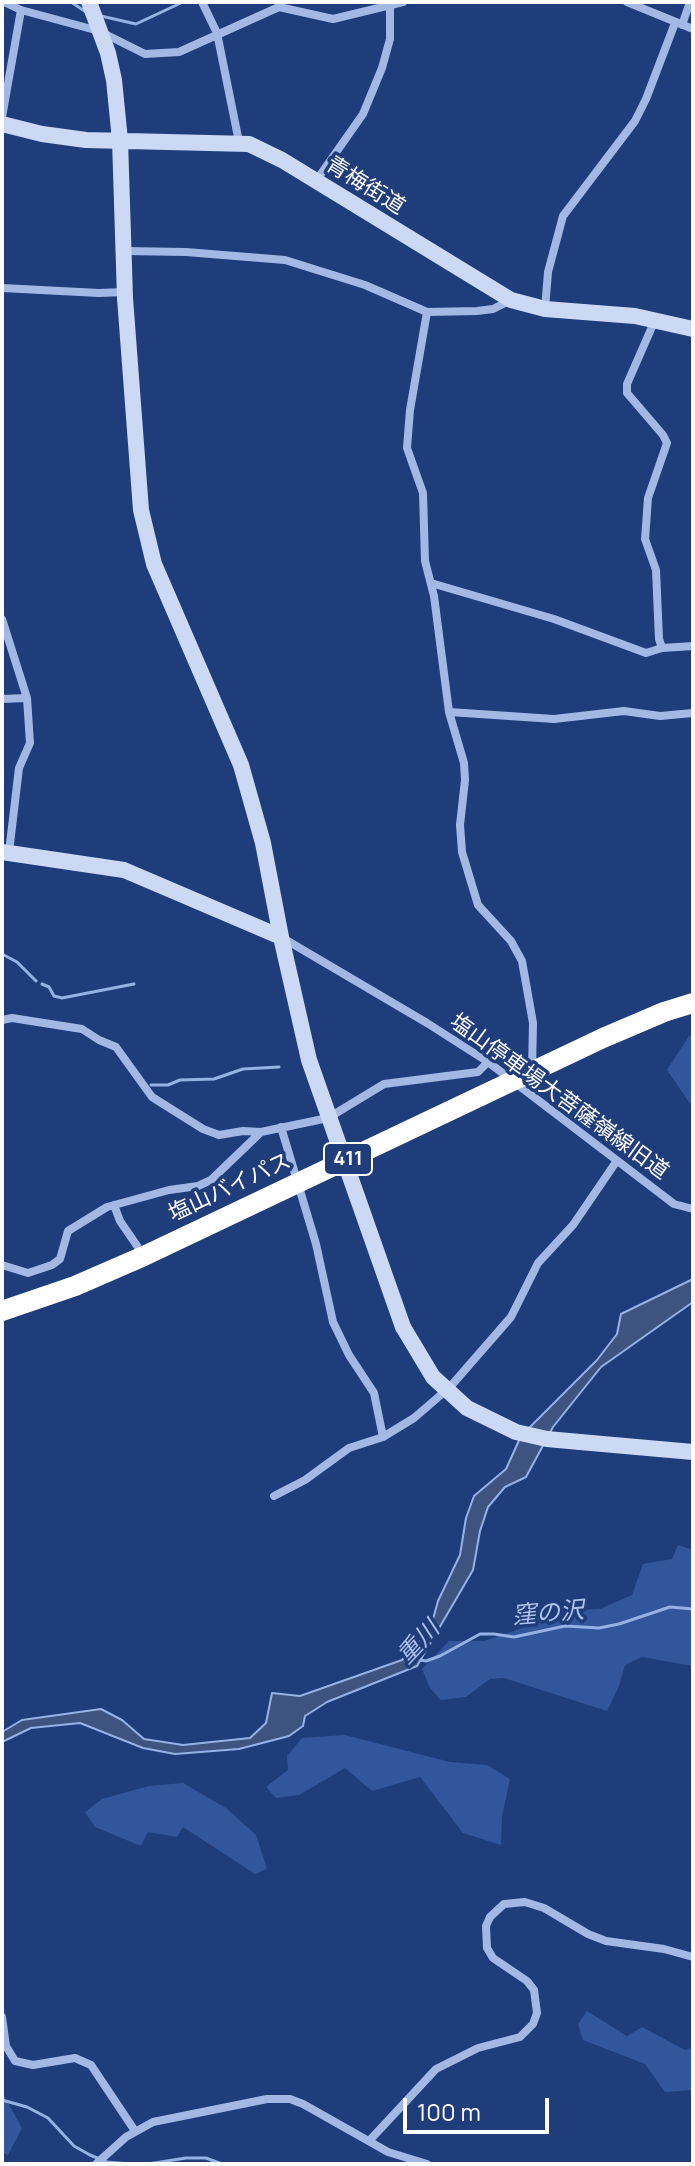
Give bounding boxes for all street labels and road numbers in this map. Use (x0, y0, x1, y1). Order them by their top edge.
street label: 青梅街道 (321, 151, 409, 221)
street label: 塩山停車場大菩薩嶺線旧道 (444, 1009, 674, 1185)
road number: 411 (324, 1143, 372, 1175)
street label: 塩山バイパス (165, 1148, 295, 1228)

